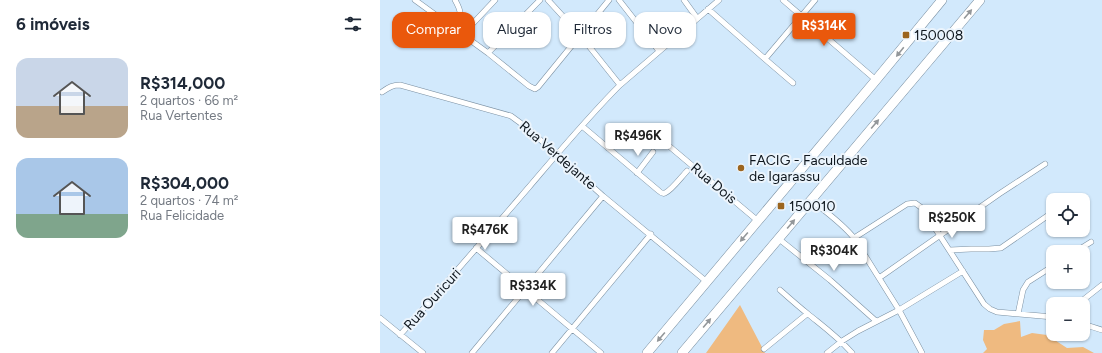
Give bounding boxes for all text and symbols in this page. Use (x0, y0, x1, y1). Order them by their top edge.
one-way arrow (963, 9, 972, 20)
chip: Comprar (392, 12, 475, 48)
chip: Alugar (483, 12, 551, 48)
chip: Filtros (559, 12, 626, 48)
chip: Novo (634, 12, 696, 48)
icon: filters (342, 13, 364, 35)
pin: R$314K (791, 13, 857, 47)
text: 6 imóveis (16, 14, 90, 34)
text: R$314K (801, 18, 847, 33)
place label: 150008 (914, 27, 963, 44)
marker: 150008 (901, 30, 911, 40)
one-way arrow (895, 46, 904, 57)
text: R$314,000 (140, 73, 225, 93)
icon: home (48, 74, 96, 122)
text: 2 quartos · 66 m² (140, 93, 238, 108)
text: Rua Vertentes (140, 108, 223, 123)
street label: Rua Verdejante (516, 117, 600, 194)
one-way arrow (870, 119, 879, 130)
pin: R$496K (605, 123, 671, 157)
text: R$496K (614, 128, 662, 143)
place label: FACIG - Faculdade de Igarassu (749, 152, 868, 185)
street label: Rua Dois (687, 159, 740, 207)
marker: FACIG - Faculdade de Igarassu (736, 163, 746, 173)
text: R$304,000 (140, 173, 229, 193)
icon: home (48, 174, 96, 222)
text: 2 quartos · 74 m² (140, 193, 239, 208)
map controls (1046, 193, 1090, 341)
button: locate (1046, 193, 1090, 237)
place label: 150010 (789, 198, 836, 215)
marker: 150010 (776, 201, 786, 211)
pin: R$250K (919, 205, 985, 239)
text: Rua Felicidade (140, 208, 224, 223)
text: R$250K (928, 210, 976, 225)
pin: R$476K (452, 217, 518, 251)
one-way arrow (786, 218, 795, 229)
text: R$476K (461, 222, 509, 237)
one-way arrow (740, 232, 749, 243)
pin: R$304K (801, 238, 867, 272)
text: R$304K (810, 243, 858, 258)
button: + (1046, 245, 1090, 289)
street label: Rua Ouricuri (400, 265, 465, 334)
pin: R$334K (500, 273, 566, 307)
text: R$334K (510, 278, 556, 293)
button: − (1046, 297, 1090, 341)
one-way arrow (703, 318, 712, 329)
one-way arrow (656, 332, 665, 342)

